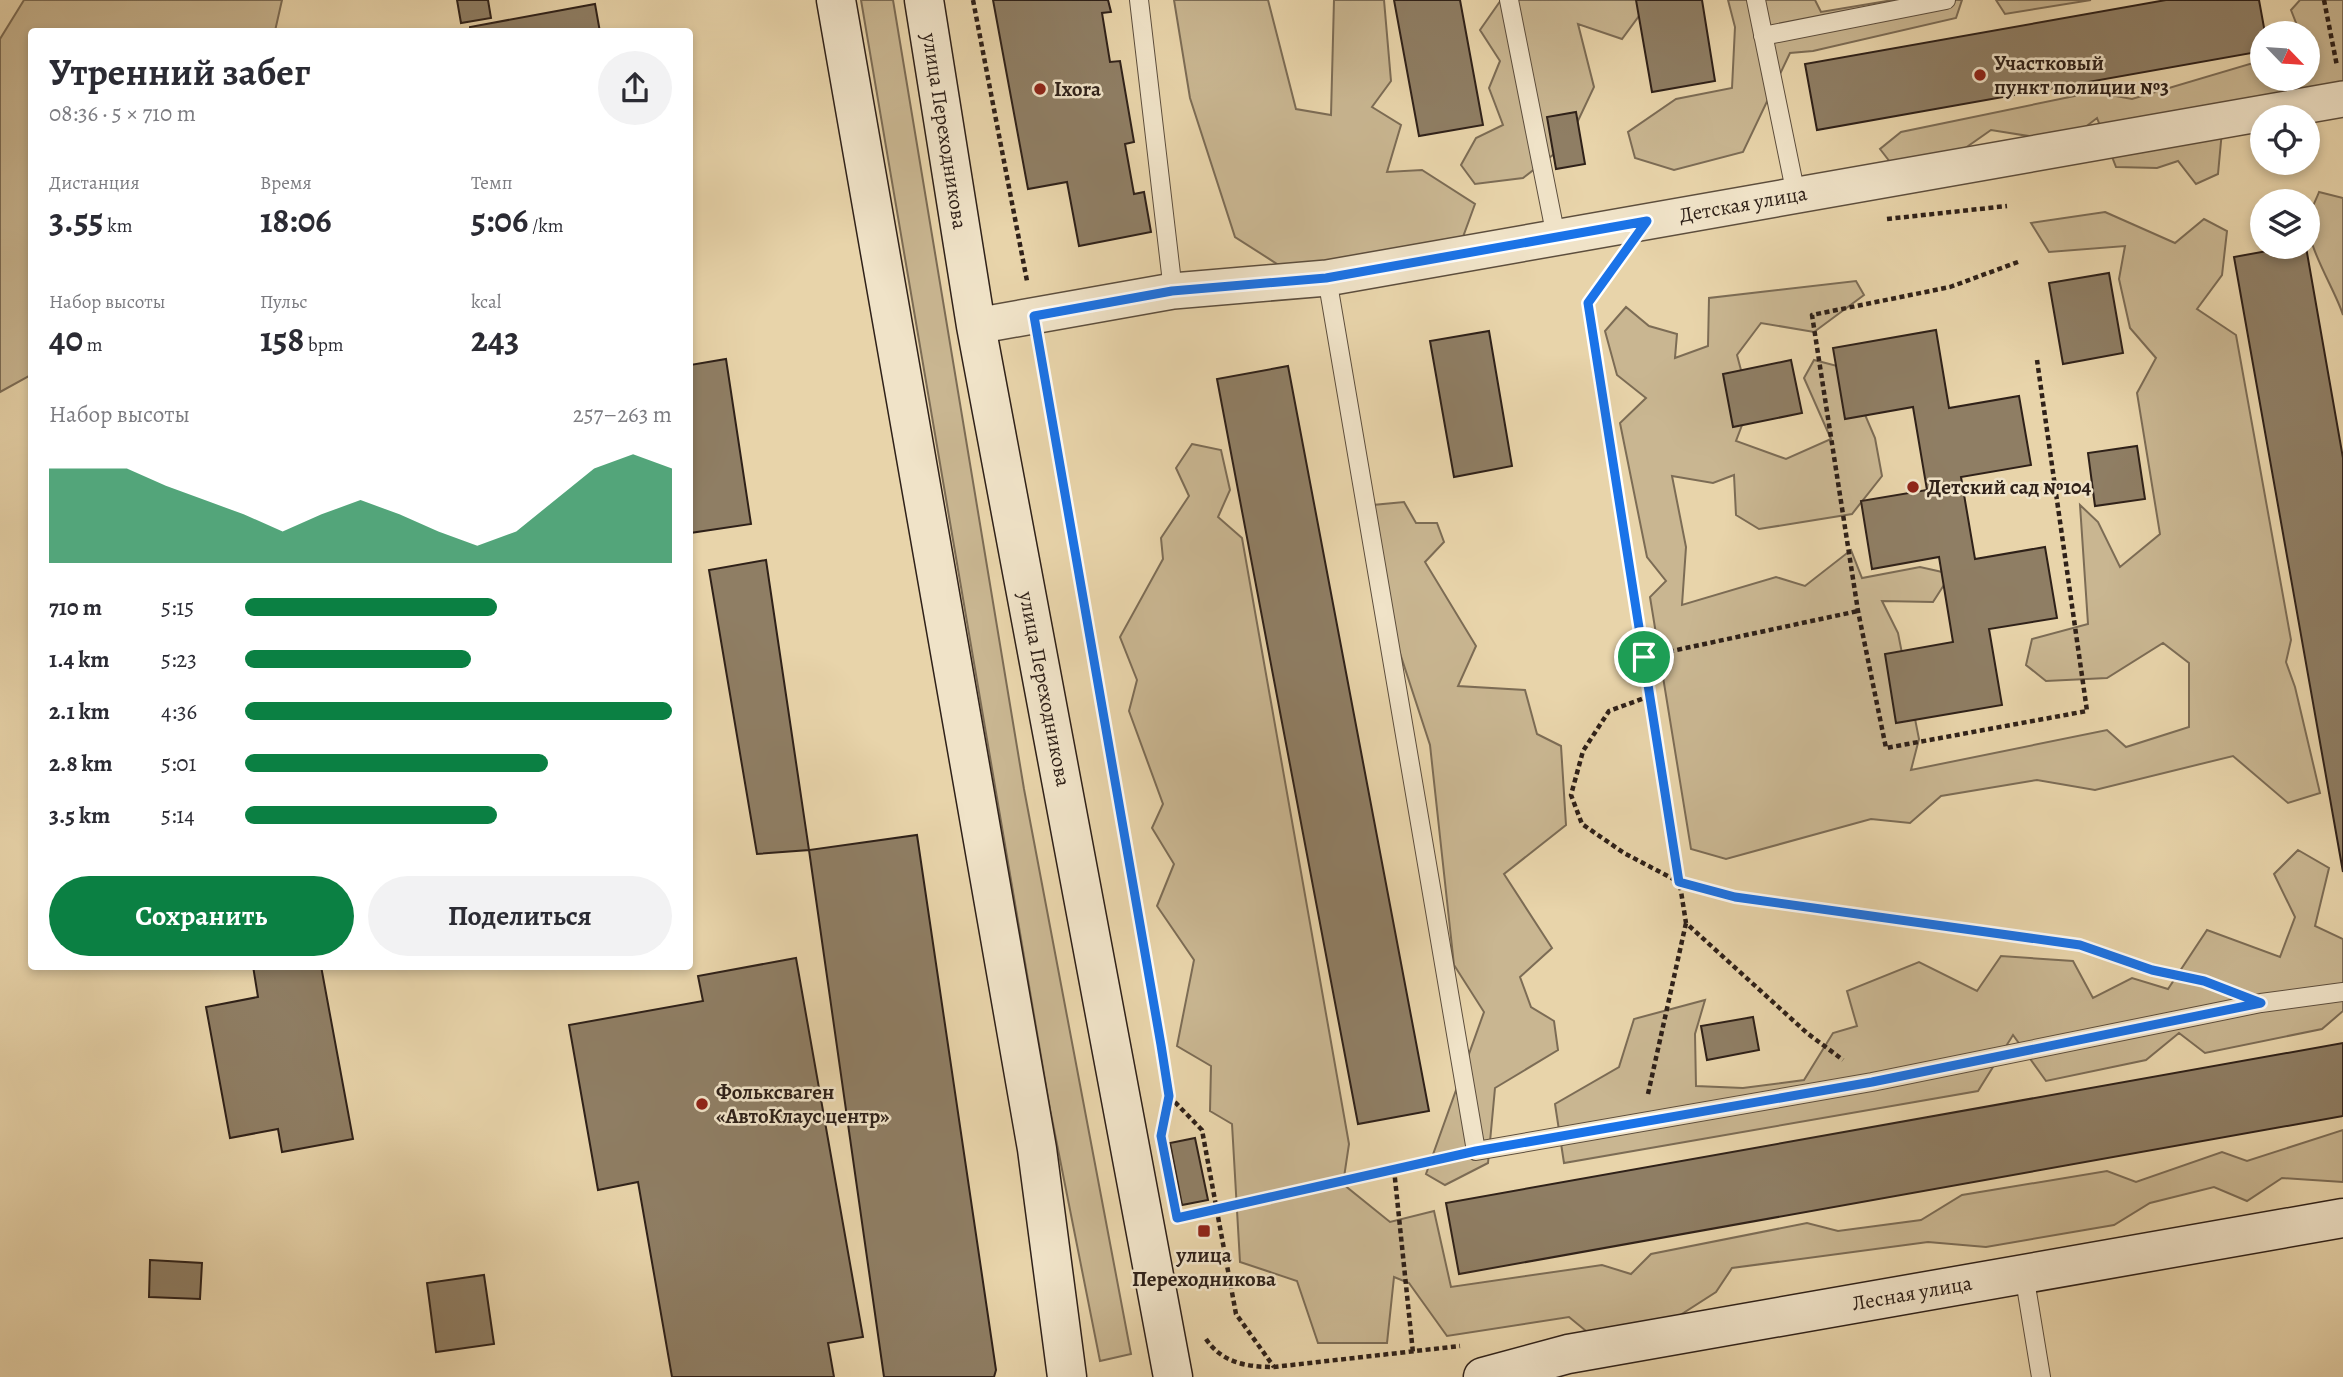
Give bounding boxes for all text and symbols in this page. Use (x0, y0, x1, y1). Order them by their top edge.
north arrow (2250, 21, 2320, 91)
map controls (2250, 21, 2320, 259)
street label: улица Переходникова (916, 30, 974, 231)
text: Утренний забег (49, 46, 310, 98)
place label: Участковый пункт полиции №3 (1994, 49, 2169, 101)
button: share (598, 51, 672, 125)
marker: Участковый пункт полиции №3 (1972, 67, 1988, 83)
place label: Ixora (1054, 75, 1102, 103)
marker: Ixora (1032, 81, 1048, 97)
text: 08:36 · 5 × 710 m (49, 98, 196, 129)
button: locate (2250, 105, 2320, 175)
text: Дистанция (49, 170, 140, 196)
text: Время (260, 170, 312, 196)
text: Темп (471, 170, 512, 196)
street label: Детская улица (1677, 179, 1809, 229)
button: layers (2250, 189, 2320, 259)
text: 3.55 (49, 196, 104, 244)
text: 18:06 (260, 196, 332, 244)
text: 5:06 (471, 196, 528, 244)
text: km (104, 213, 133, 239)
text: /km (528, 213, 564, 239)
text: Набор высоты (49, 289, 165, 315)
text: Пульс (260, 289, 308, 315)
text: kcal (471, 289, 501, 315)
text: 40 (49, 315, 83, 363)
text: 158 (260, 315, 304, 363)
text: 243 (471, 315, 519, 363)
text: m (83, 332, 103, 358)
text: bpm (304, 332, 344, 358)
text: Набор высоты (49, 399, 190, 430)
text: 257–263 m (573, 399, 672, 430)
place label: Детский сад №104 (1927, 473, 2092, 501)
marker: Детский сад №104 (1905, 479, 1921, 495)
street label: улица Переходникова (1012, 588, 1078, 789)
text: 710 m (49, 592, 102, 623)
text: 5:15 (161, 592, 194, 623)
pin (1614, 627, 1674, 687)
icon: arrive (1625, 638, 1663, 676)
text: 1.4 km (49, 644, 110, 675)
text: 5:23 (161, 644, 197, 675)
text: 2.1 km (49, 696, 110, 727)
text: 4:36 (161, 696, 197, 727)
text: 2.8 km (49, 748, 113, 779)
text: 5:01 (161, 748, 197, 779)
text: 3.5 km (49, 800, 110, 831)
text: 5:14 (161, 800, 195, 831)
button: Сохранить (49, 876, 354, 956)
button: Поделиться (368, 876, 672, 956)
place label: Фольксваген «АвтоКлаус центр» (716, 1078, 890, 1130)
marker: Фольксваген «АвтоКлаус центр» (694, 1096, 710, 1112)
marker: улица Переходникова (1196, 1223, 1212, 1239)
place label: улица Переходникова (1132, 1241, 1276, 1293)
street label: Лесная улица (1850, 1269, 1975, 1317)

